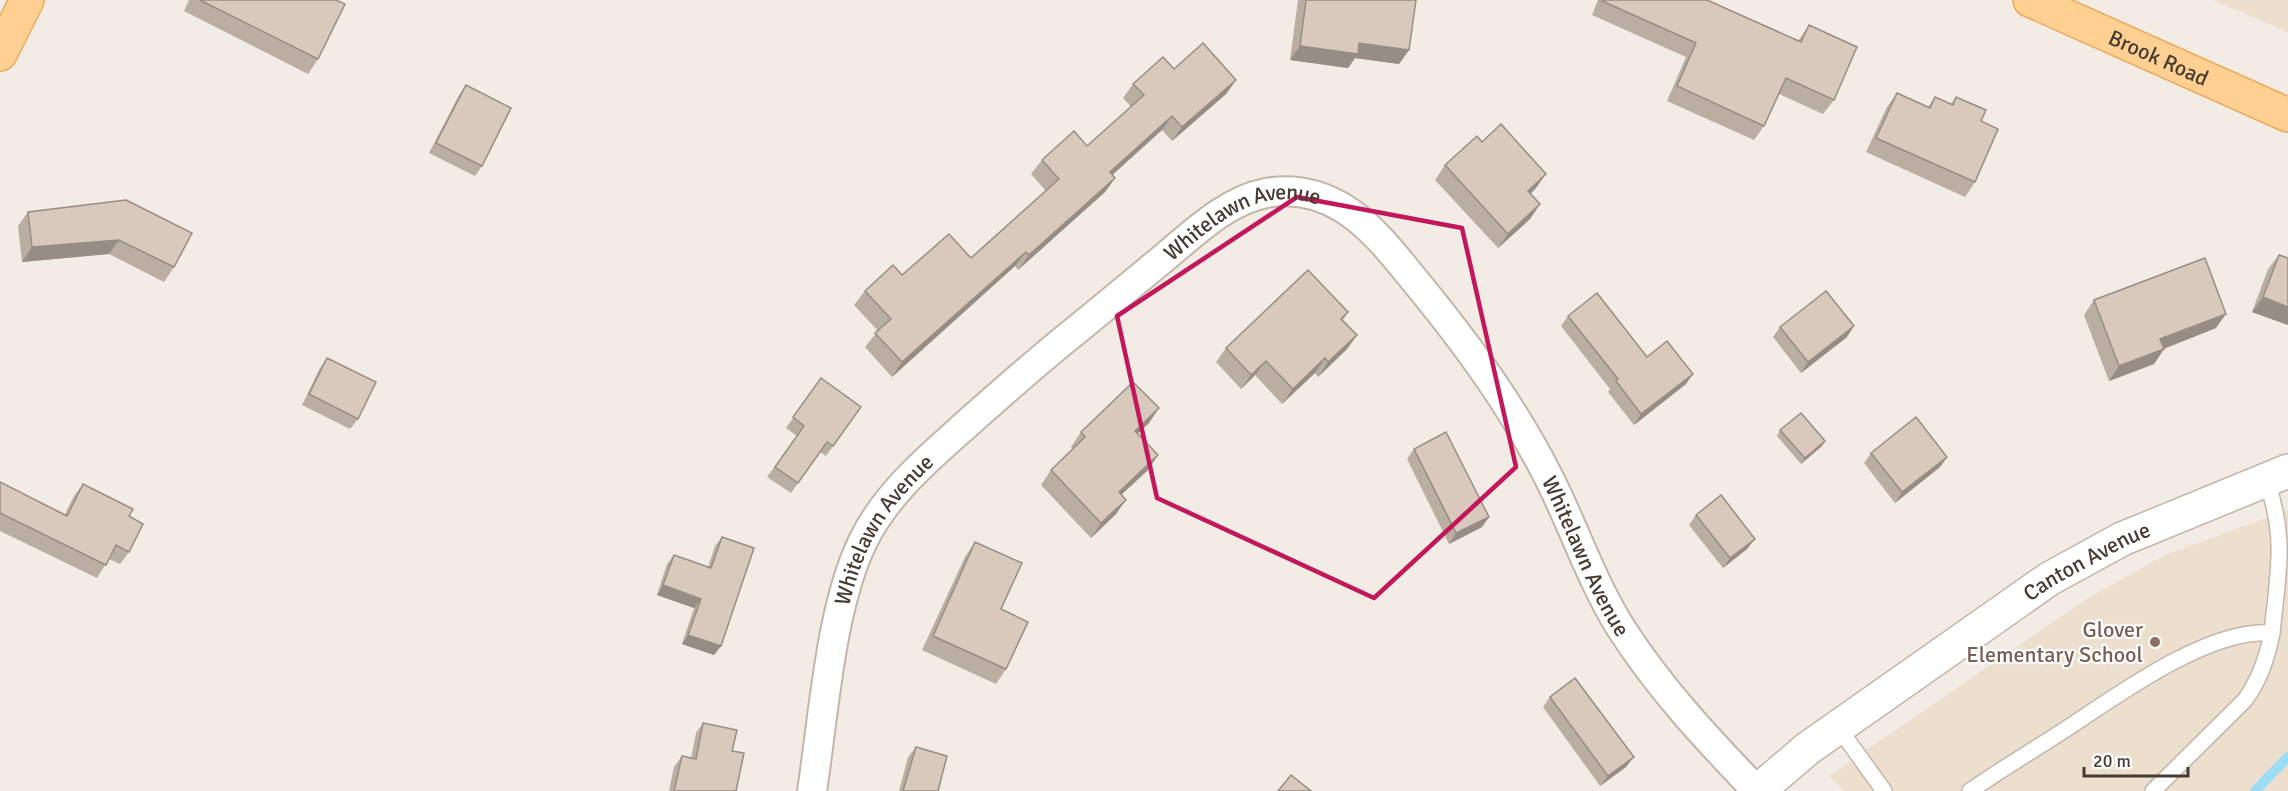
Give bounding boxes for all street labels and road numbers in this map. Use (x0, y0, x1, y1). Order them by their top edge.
street label: Brook Road (2104, 24, 2213, 92)
street label: Whitelawn Avenue (1158, 178, 1324, 266)
street label: Whitelawn Avenue (829, 448, 939, 608)
street label: Whitelawn Avenue (1536, 472, 1636, 641)
street label: Canton Avenue (2018, 516, 2154, 607)

